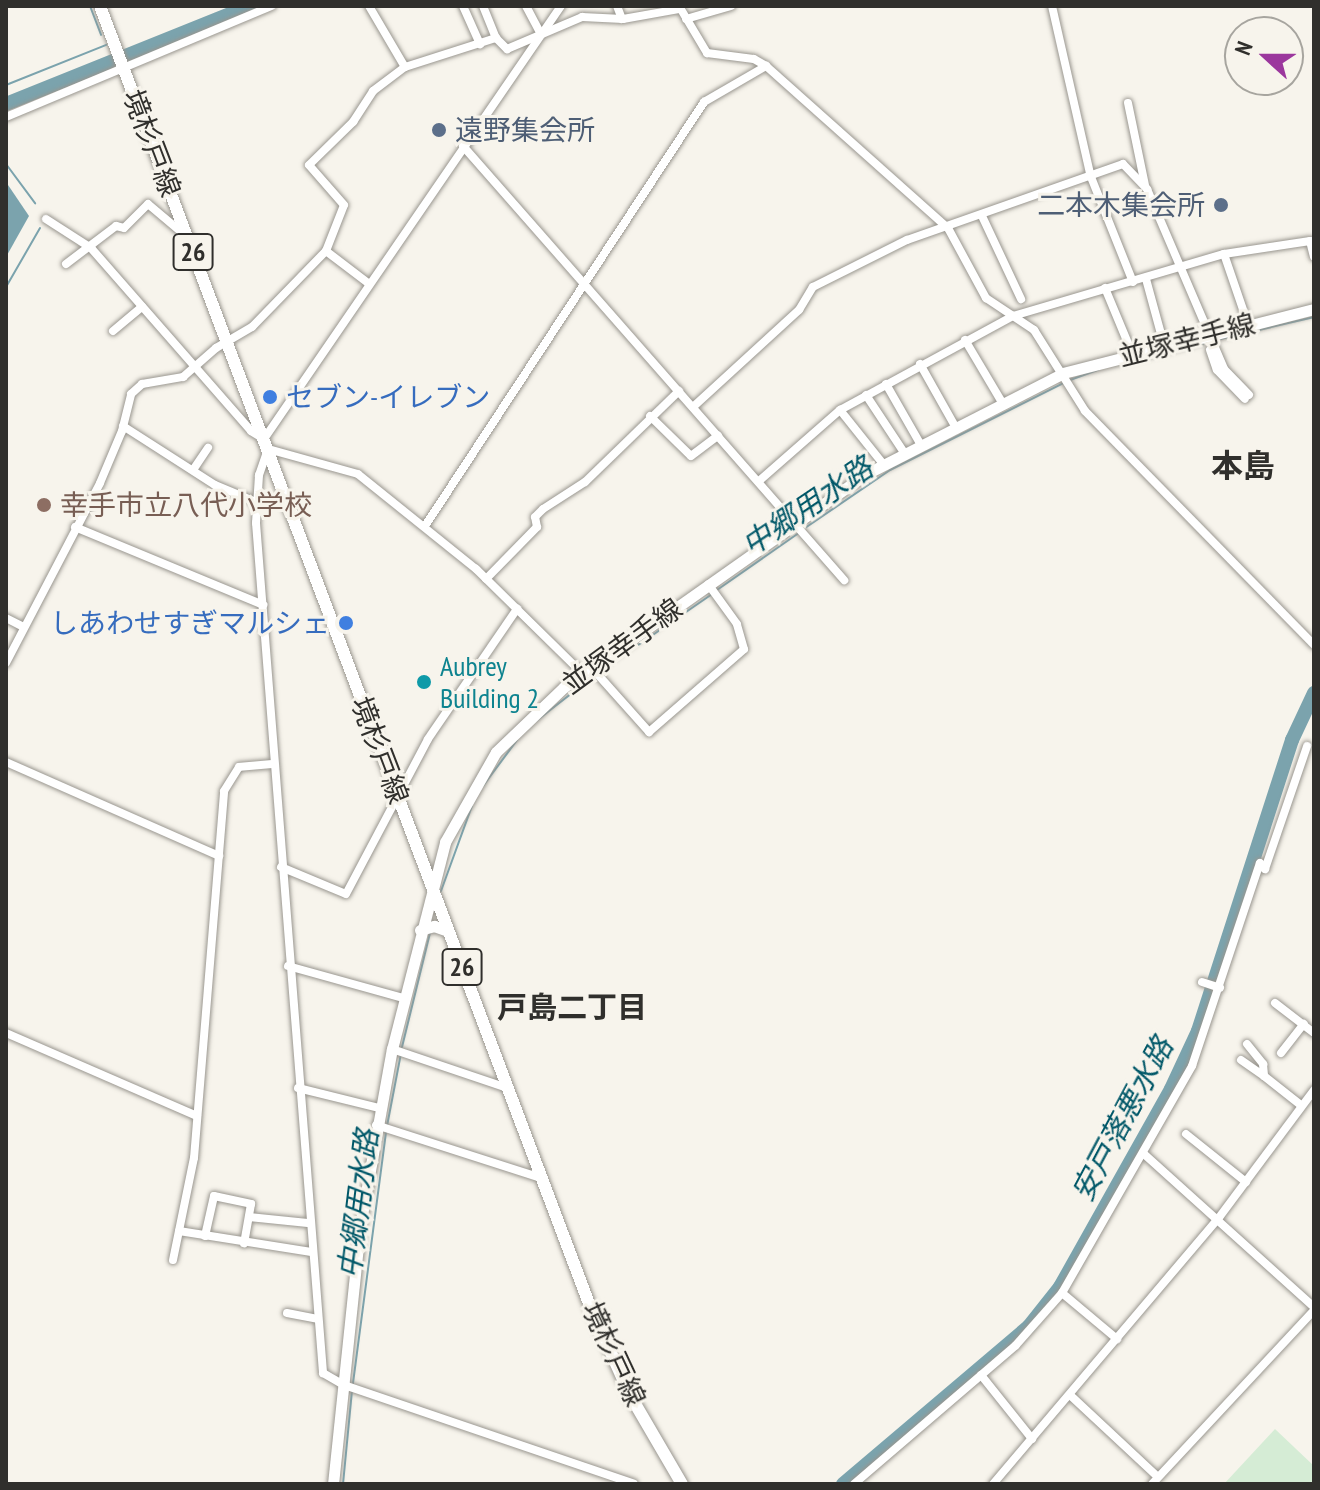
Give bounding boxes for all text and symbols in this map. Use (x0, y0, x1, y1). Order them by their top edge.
north arrow (1224, 16, 1304, 96)
text: N (1228, 38, 1259, 59)
street label: 境杉戸線 (116, 85, 188, 201)
place label: 遠野集会所 (455, 113, 595, 147)
marker: 遠野集会所 (430, 121, 448, 139)
place label: 二本木集会所 (1037, 188, 1205, 222)
marker: 二本木集会所 (1212, 196, 1230, 214)
road number: 26 (171, 230, 215, 274)
street label: 並塚幸手線 (1115, 307, 1259, 373)
place label: セブン-イレブン (286, 380, 490, 414)
marker: セブン-イレブン (261, 388, 279, 406)
district label: 本島 (1211, 446, 1275, 484)
water label: 中郷用水路 (735, 449, 879, 563)
place label: 幸手市立八代小学校 (60, 488, 312, 522)
marker: 幸手市立八代小学校 (35, 496, 53, 514)
street label: 並塚幸手線 (555, 591, 689, 701)
place label: しあわせすぎマルシェ (50, 606, 330, 640)
marker: しあわせすぎマルシェ (337, 614, 355, 632)
place label: Aubrey Building 2 (440, 649, 539, 715)
marker: Aubrey Building 2 (415, 673, 433, 691)
street label: 境杉戸線 (344, 692, 416, 808)
road number: 26 (440, 945, 484, 989)
district label: 戸島二丁目 (497, 989, 647, 1025)
water label: 安戸落悪水路 (1064, 1031, 1180, 1207)
water label: 中郷用水路 (331, 1127, 385, 1281)
street label: 境杉戸線 (575, 1296, 653, 1412)

